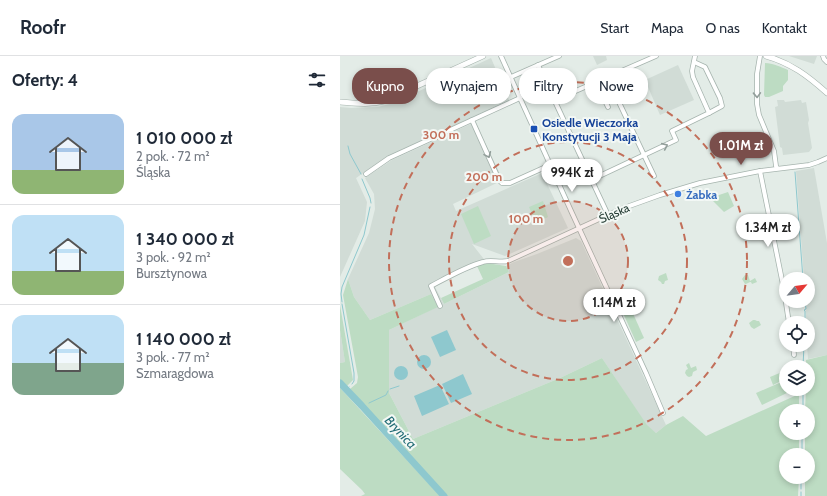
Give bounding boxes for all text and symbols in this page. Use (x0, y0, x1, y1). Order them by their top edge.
text: Roofr (20, 16, 66, 39)
text: Start (600, 19, 629, 37)
text: Mapa (651, 19, 683, 37)
text: O nas (705, 19, 740, 37)
text: Kontakt (762, 19, 807, 37)
chip: Kupno (352, 68, 418, 104)
chip: Wynajem (426, 68, 511, 104)
chip: Filtry (519, 68, 577, 104)
chip: Nowe (585, 68, 648, 104)
icon: filters (306, 69, 328, 91)
text: Oferty: 4 (12, 70, 78, 90)
one-way arrow (752, 92, 761, 98)
place label: Osiedle Wieczorka Konstytucji 3 Maja (542, 115, 638, 144)
marker: Osiedle Wieczorka Konstytucji 3 Maja (529, 124, 539, 134)
text: 300 m (423, 127, 459, 142)
text: 1 010 000 zł (136, 128, 232, 148)
icon: home (44, 130, 92, 178)
pin: 1.01M zł (700, 132, 782, 166)
text: 1.01M zł (719, 137, 763, 153)
one-way arrow (661, 142, 668, 150)
text: 2 pok. · 72 m² (136, 148, 210, 164)
one-way arrow (483, 151, 491, 159)
pin: 994K zł (535, 159, 609, 193)
text: Śląska (136, 164, 170, 180)
text: 994K zł (550, 164, 594, 180)
text: 200 m (466, 169, 502, 184)
place label: Żabka (686, 187, 717, 202)
marker: Żabka (673, 189, 683, 199)
street label: Śląska (596, 200, 632, 226)
text: 100 m (509, 211, 543, 226)
pin: 1.34M zł (727, 214, 809, 248)
text: 1.34M zł (745, 219, 791, 235)
text: 1 340 000 zł (136, 229, 234, 249)
icon: home (44, 231, 92, 279)
text: 3 pok. · 92 m² (136, 249, 211, 265)
centre of rings (561, 254, 575, 268)
text: Bursztynowa (136, 265, 207, 281)
north arrow (779, 272, 815, 308)
map controls (779, 272, 815, 484)
pin: 1.14M zł (573, 289, 655, 323)
text: 1.14M zł (592, 294, 636, 310)
button: locate (779, 316, 815, 352)
text: 1 140 000 zł (136, 329, 231, 349)
icon: home (44, 331, 92, 379)
text: 3 pok. · 77 m² (136, 349, 210, 365)
button: layers (779, 360, 815, 396)
text: Szmaragdowa (136, 365, 214, 381)
button: + (779, 404, 815, 440)
water label: Brynica (382, 412, 420, 452)
button: − (779, 448, 815, 484)

